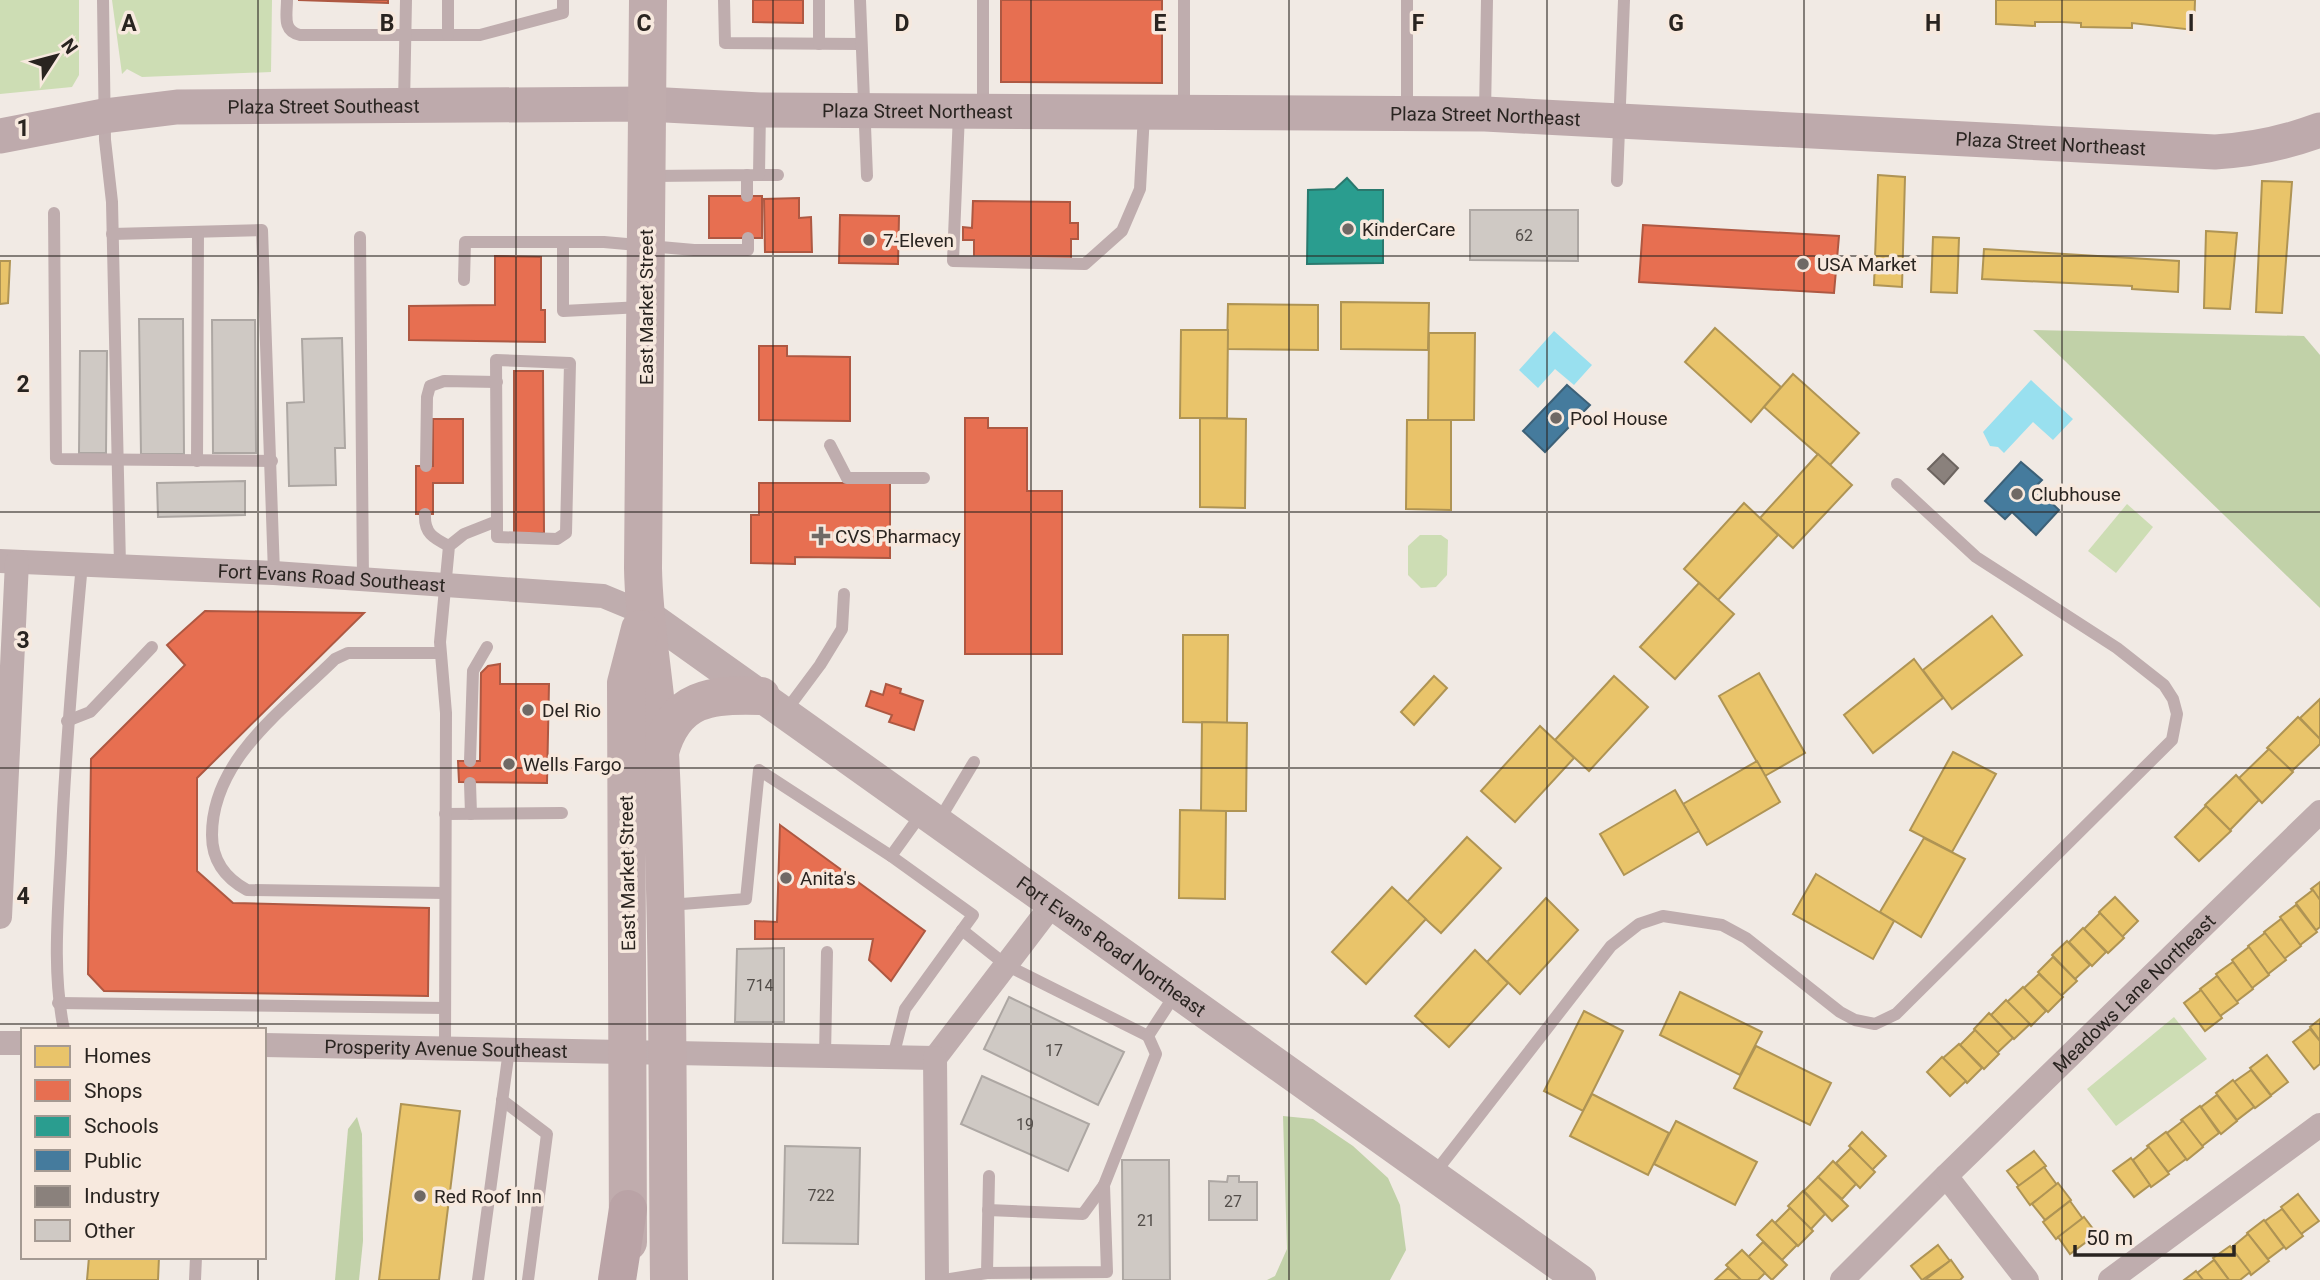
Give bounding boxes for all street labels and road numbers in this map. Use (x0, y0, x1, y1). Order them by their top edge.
street label: Plaza Street Southeast (227, 94, 420, 119)
street label: Plaza Street Northeast (822, 99, 1013, 123)
street label: Plaza Street Northeast (1390, 102, 1581, 131)
street label: Plaza Street Northeast (1955, 127, 2146, 160)
street label: East Market Street (635, 229, 658, 385)
street label: Fort Evans Road Southeast (217, 560, 446, 597)
street label: East Market Street (615, 795, 640, 951)
street label: Fort Evans Road Northeast (1012, 871, 1210, 1022)
street label: Meadows Lane Northeast (2048, 909, 2220, 1078)
street label: Prosperity Avenue Southeast (324, 1035, 568, 1063)

